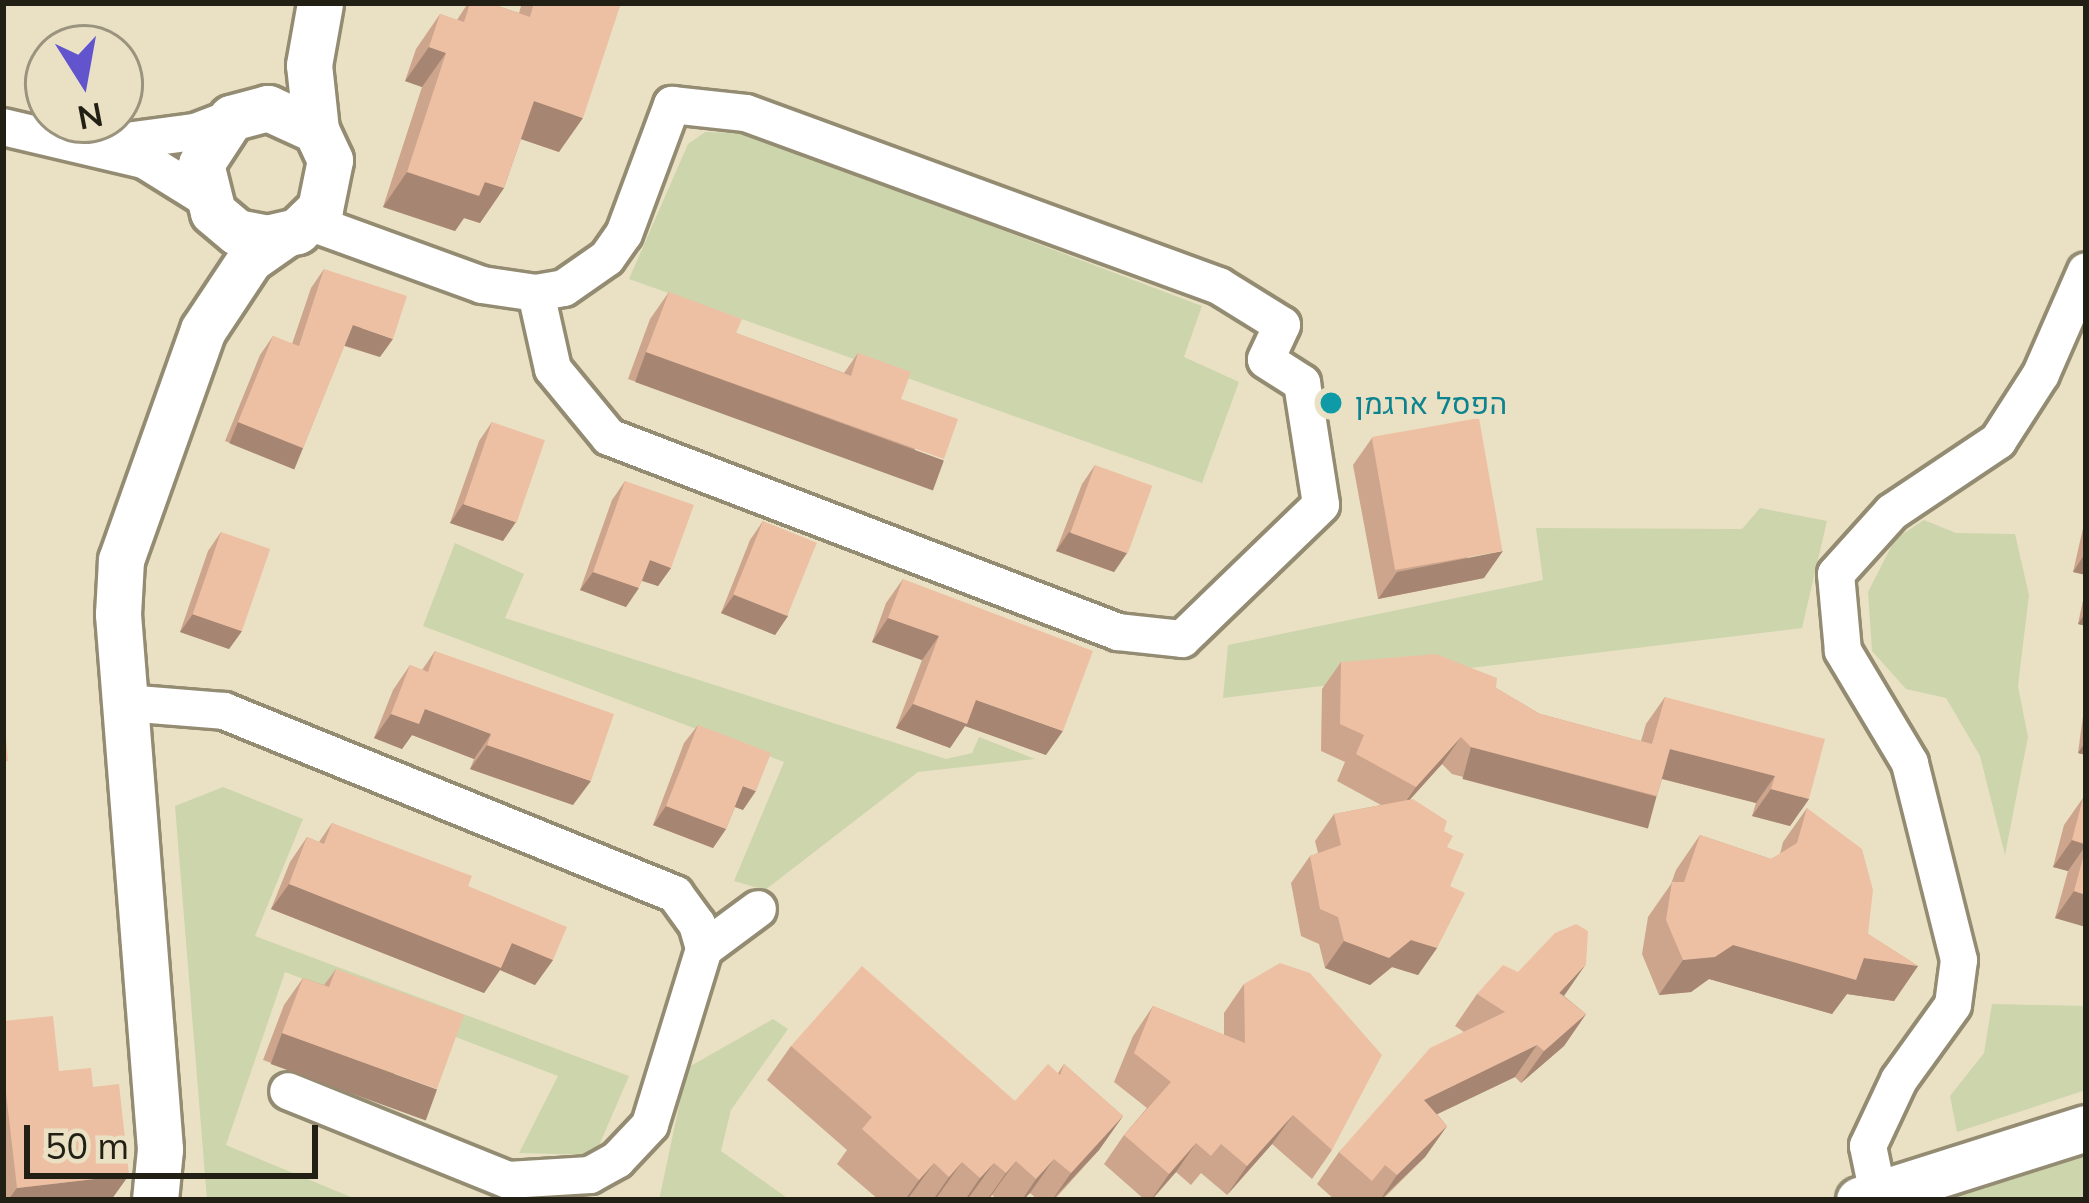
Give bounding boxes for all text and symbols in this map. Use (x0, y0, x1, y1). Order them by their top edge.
north arrow (24, 24, 144, 144)
text: N (74, 94, 107, 139)
place label: הפסל ארגמן (1355, 385, 1507, 421)
marker: הפסל ארגמן (1318, 390, 1344, 416)
scale bar (30, 1101, 324, 1175)
text: 50 m (45, 1123, 129, 1168)

